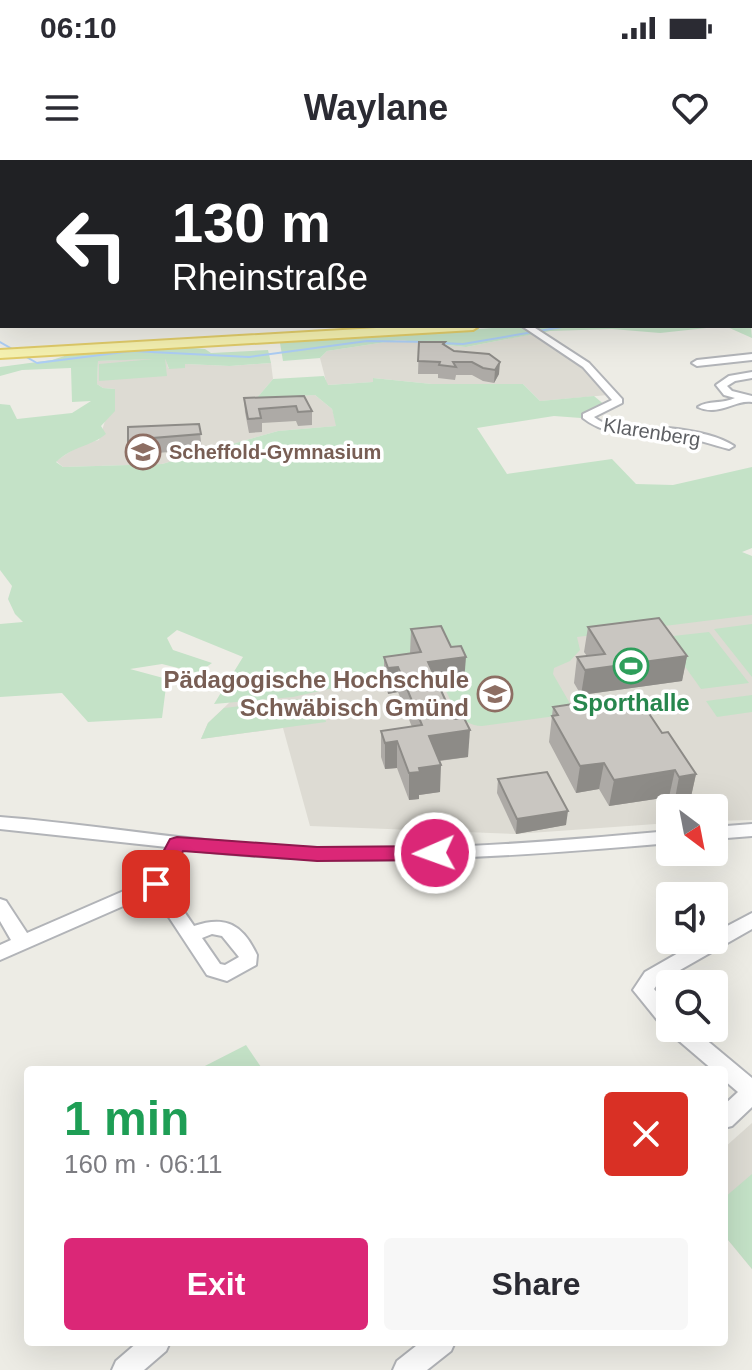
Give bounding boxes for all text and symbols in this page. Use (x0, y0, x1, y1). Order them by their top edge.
text: 06:10 (40, 11, 117, 44)
icon: menu (40, 86, 84, 130)
icon: heart (668, 86, 712, 130)
text: Waylane (304, 87, 448, 128)
text: 130 m (172, 191, 331, 254)
icon: left (40, 192, 144, 296)
text: Rheinstraße (172, 257, 368, 298)
street label: Klarenberg (602, 413, 702, 451)
school or university icon: Scheffold-Gymnasium (124, 433, 162, 471)
place label: Scheffold-Gymnasium (169, 441, 381, 463)
sports icon: Sporthalle (612, 647, 650, 685)
place label: Pädagogische Hochschule Schwäbisch Gmünd (164, 666, 469, 721)
school or university icon: Pädagogische Hochschule Schwäbisch Gmünd (476, 675, 514, 713)
place label: Sporthalle (572, 689, 690, 716)
north arrow (656, 794, 728, 866)
map controls (656, 794, 728, 1042)
position arrow (393, 811, 477, 895)
pin (122, 850, 190, 918)
icon: arrive (134, 862, 178, 906)
button: sound (656, 882, 728, 954)
button: search (656, 970, 728, 1042)
text: 1 min (64, 1092, 189, 1145)
button: close (604, 1092, 688, 1176)
text: 160 m · 06:11 (64, 1149, 223, 1179)
button: Exit (64, 1238, 368, 1330)
button: Share (384, 1238, 688, 1330)

